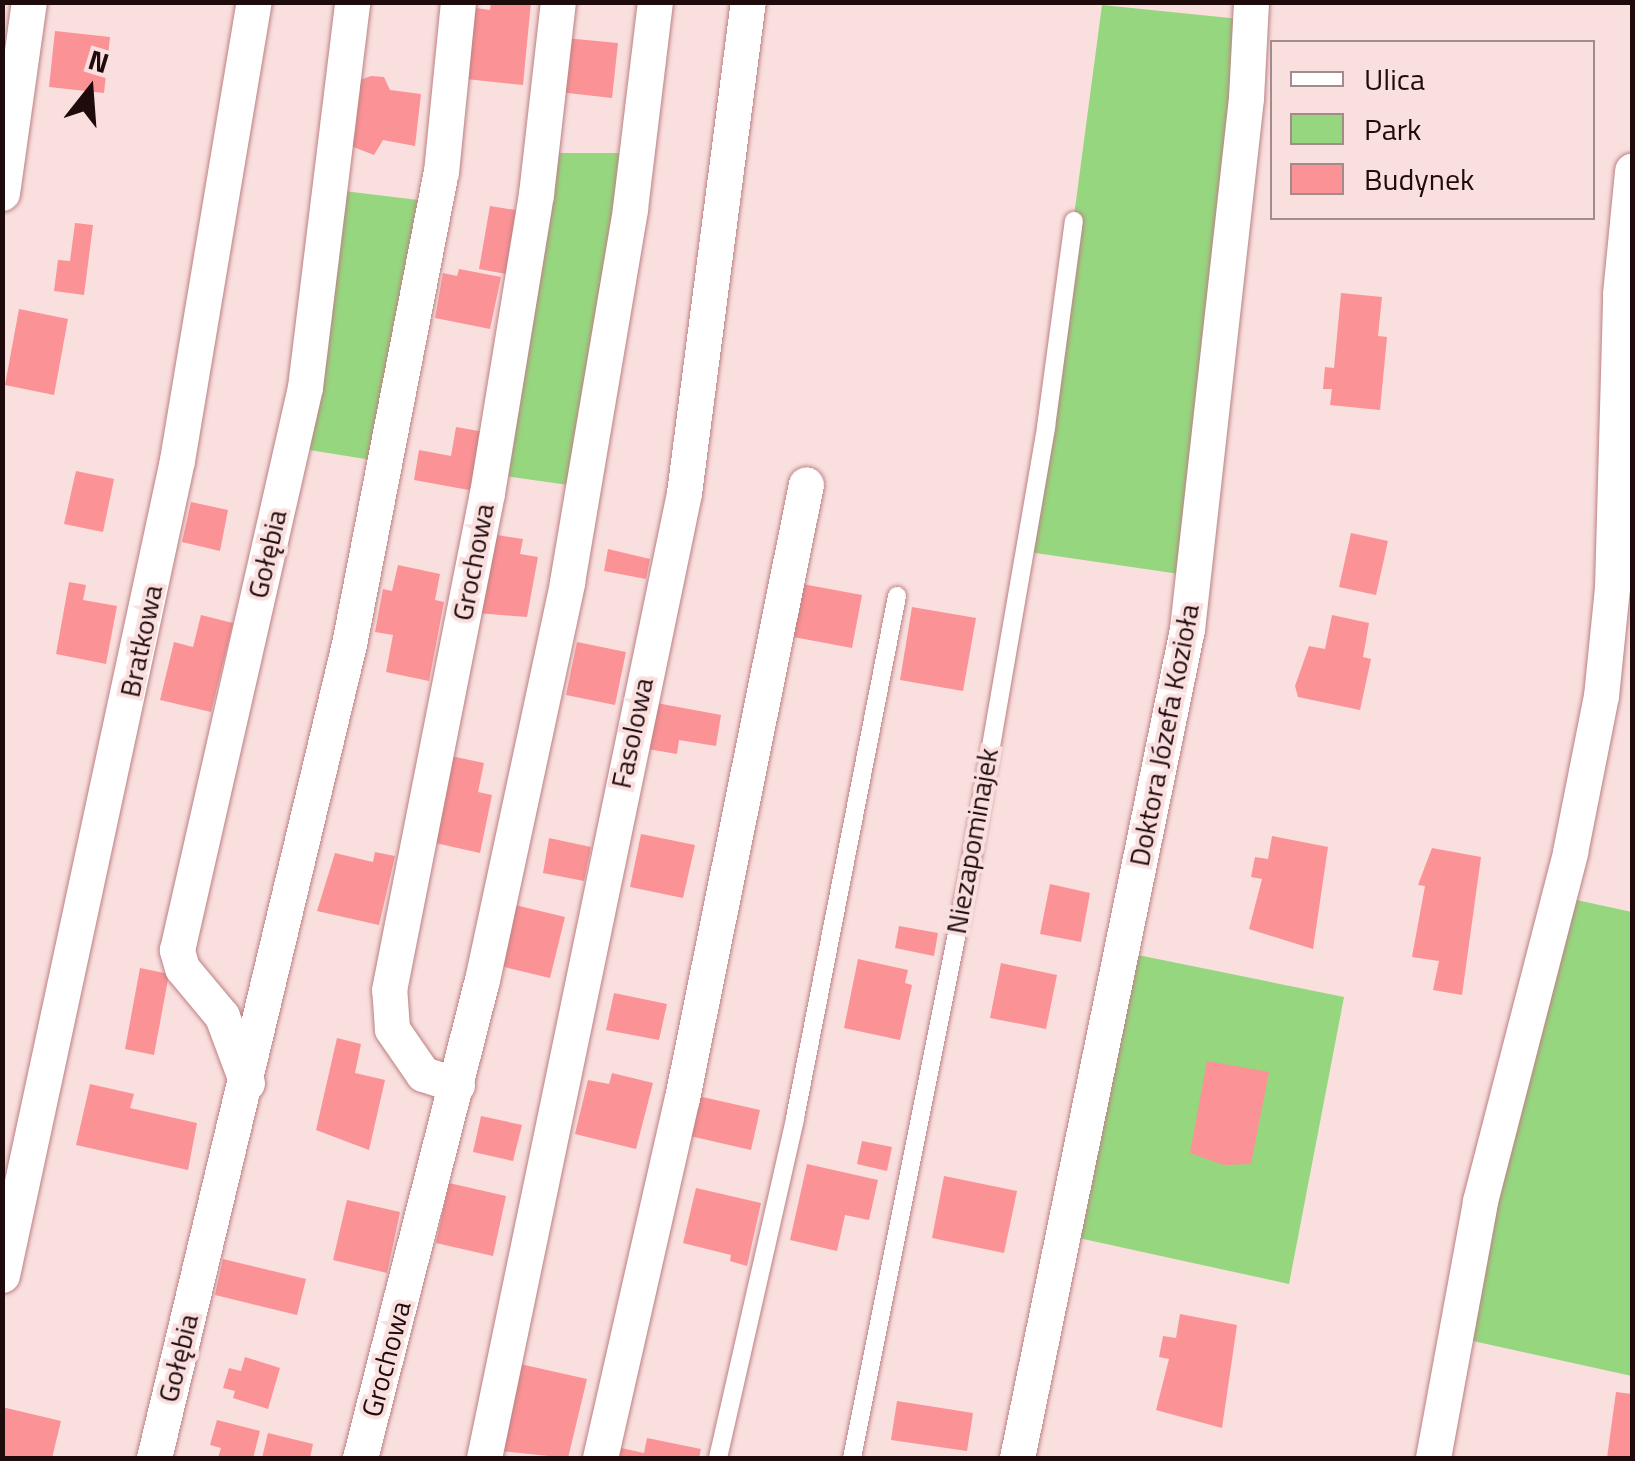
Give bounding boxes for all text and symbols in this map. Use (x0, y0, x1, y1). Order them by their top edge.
text: N (83, 37, 114, 84)
north arrow (40, 40, 140, 140)
legend (1270, 40, 1595, 220)
text: Ulica (1364, 56, 1425, 102)
text: Park (1364, 106, 1421, 152)
text: Budynek (1364, 156, 1474, 202)
street label: Grochowa (445, 501, 501, 623)
street label: Gołębia (241, 506, 293, 602)
street label: Bratkowa (113, 582, 169, 700)
street label: Doktora Józefa Kozioła (1122, 601, 1206, 869)
street label: Fasolowa (604, 675, 660, 791)
street label: Niezapominajek (939, 746, 1005, 936)
street label: Grochowa (354, 1297, 418, 1421)
street label: Gołębia (151, 1310, 205, 1406)

